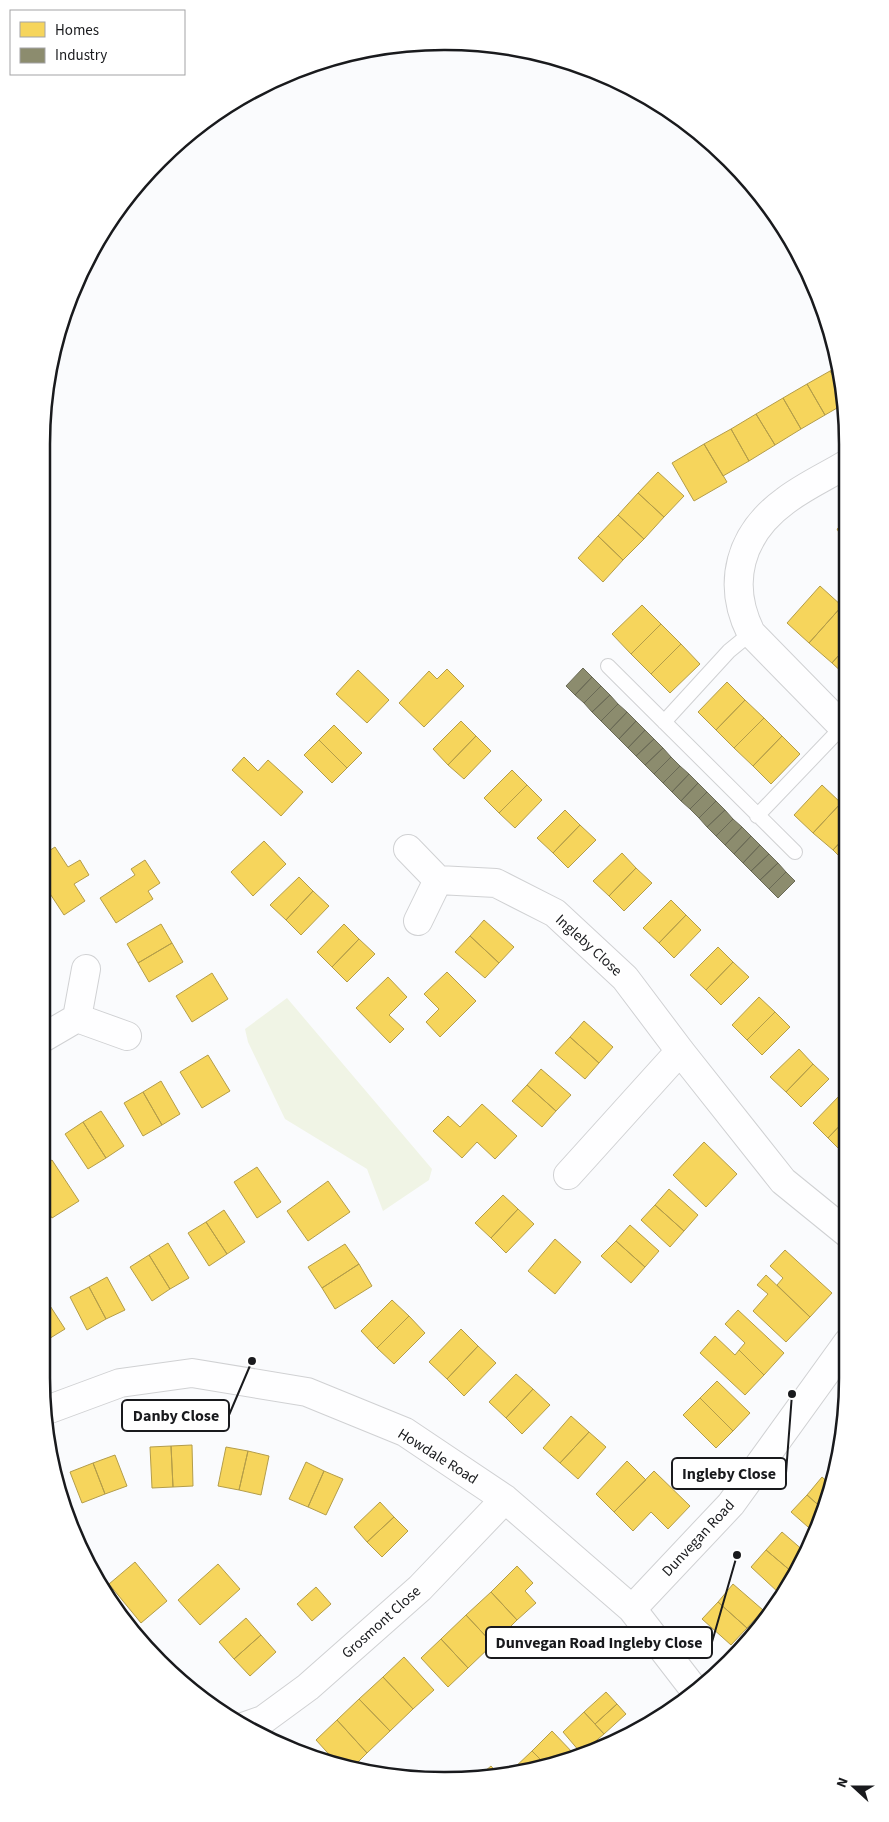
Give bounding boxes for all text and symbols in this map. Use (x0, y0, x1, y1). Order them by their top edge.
legend (10, 10, 185, 75)
text: Homes (55, 20, 99, 41)
text: Industry (55, 45, 107, 66)
street label: Ingleby Close (551, 910, 627, 981)
callout: Danby Close (122, 1400, 229, 1431)
text: Danby Close (133, 1405, 219, 1427)
street label: Howdale Road (394, 1423, 482, 1489)
callout: Ingleby Close (672, 1458, 786, 1489)
text: Ingleby Close (682, 1463, 776, 1485)
street label: Dunvegan Road (657, 1495, 740, 1581)
street label: Grosmont Close (337, 1581, 425, 1664)
callout: Dunvegan Road Ingleby Close (486, 1627, 712, 1658)
text: Dunvegan Road Ingleby Close (496, 1632, 702, 1654)
north arrow (829, 1762, 879, 1812)
text: N (832, 1775, 854, 1791)

